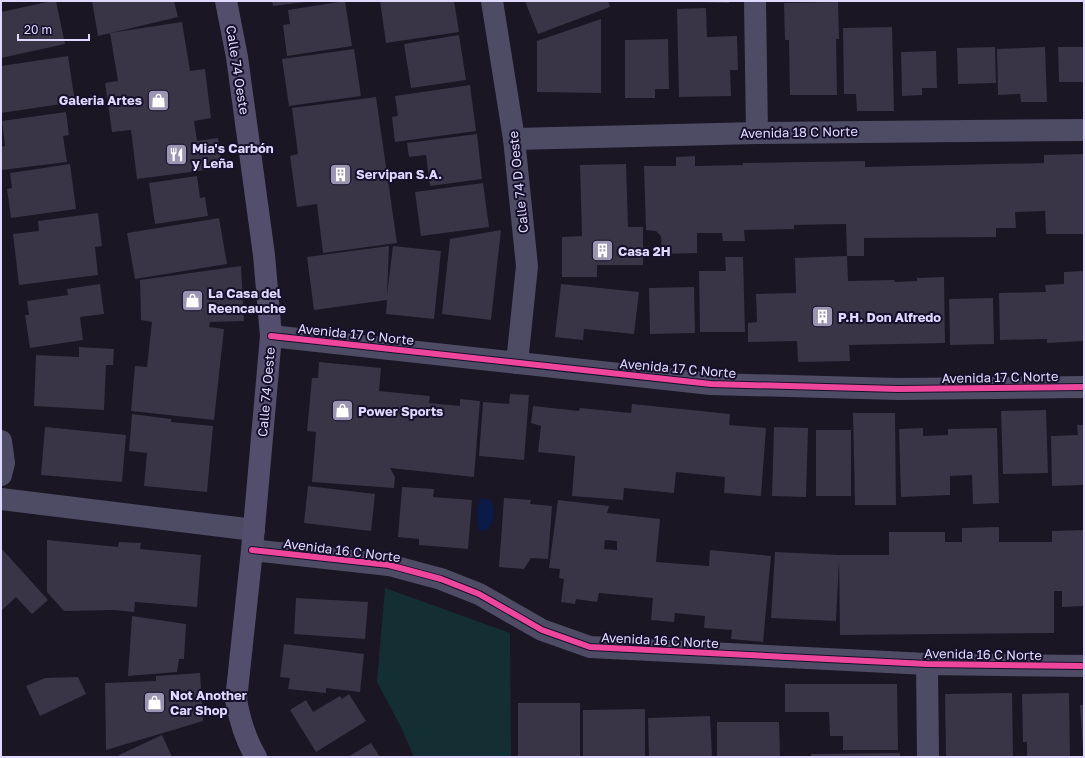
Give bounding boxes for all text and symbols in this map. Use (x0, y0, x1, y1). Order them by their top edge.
scale bar (18, 16, 89, 42)
text: 20 m (24, 22, 52, 37)
street label: Calle 74 Oeste (223, 24, 253, 116)
shop icon: Galeria Artes (145, 87, 171, 113)
place label: Galeria Artes (59, 92, 142, 108)
street label: Avenida 18 C Norte (740, 123, 858, 141)
street label: Calle 74 D Oeste (505, 130, 531, 234)
place label: Mia's Carbón y Leña (192, 140, 274, 171)
restaurant icon: Mia's Carbón y Leña (164, 142, 190, 168)
building icon: Servipan S.A. (327, 161, 353, 187)
place label: Servipan S.A. (356, 166, 442, 182)
building icon: Casa 2H (590, 238, 616, 264)
place label: Casa 2H (618, 243, 671, 259)
place label: La Casa del Reencauche (208, 285, 286, 316)
shop icon: La Casa del Reencauche (179, 287, 205, 313)
building icon: P.H. Don Alfredo (810, 304, 836, 330)
place label: P.H. Don Alfredo (838, 309, 941, 325)
street label: Avenida 17 C Norte (297, 320, 415, 348)
street label: Calle 74 Oeste (254, 346, 278, 438)
street label: Avenida 17 C Norte (619, 355, 737, 381)
street label: Avenida 17 C Norte (941, 368, 1059, 386)
shop icon: Power Sports (330, 398, 356, 424)
place label: Power Sports (358, 403, 443, 419)
street label: Avenida 16 C Norte (283, 535, 401, 565)
street label: Avenida 16 C Norte (601, 629, 719, 651)
street label: Avenida 16 C Norte (924, 645, 1042, 663)
place label: Not Another Car Shop (170, 687, 247, 718)
shop icon: Not Another Car Shop (141, 689, 167, 715)

